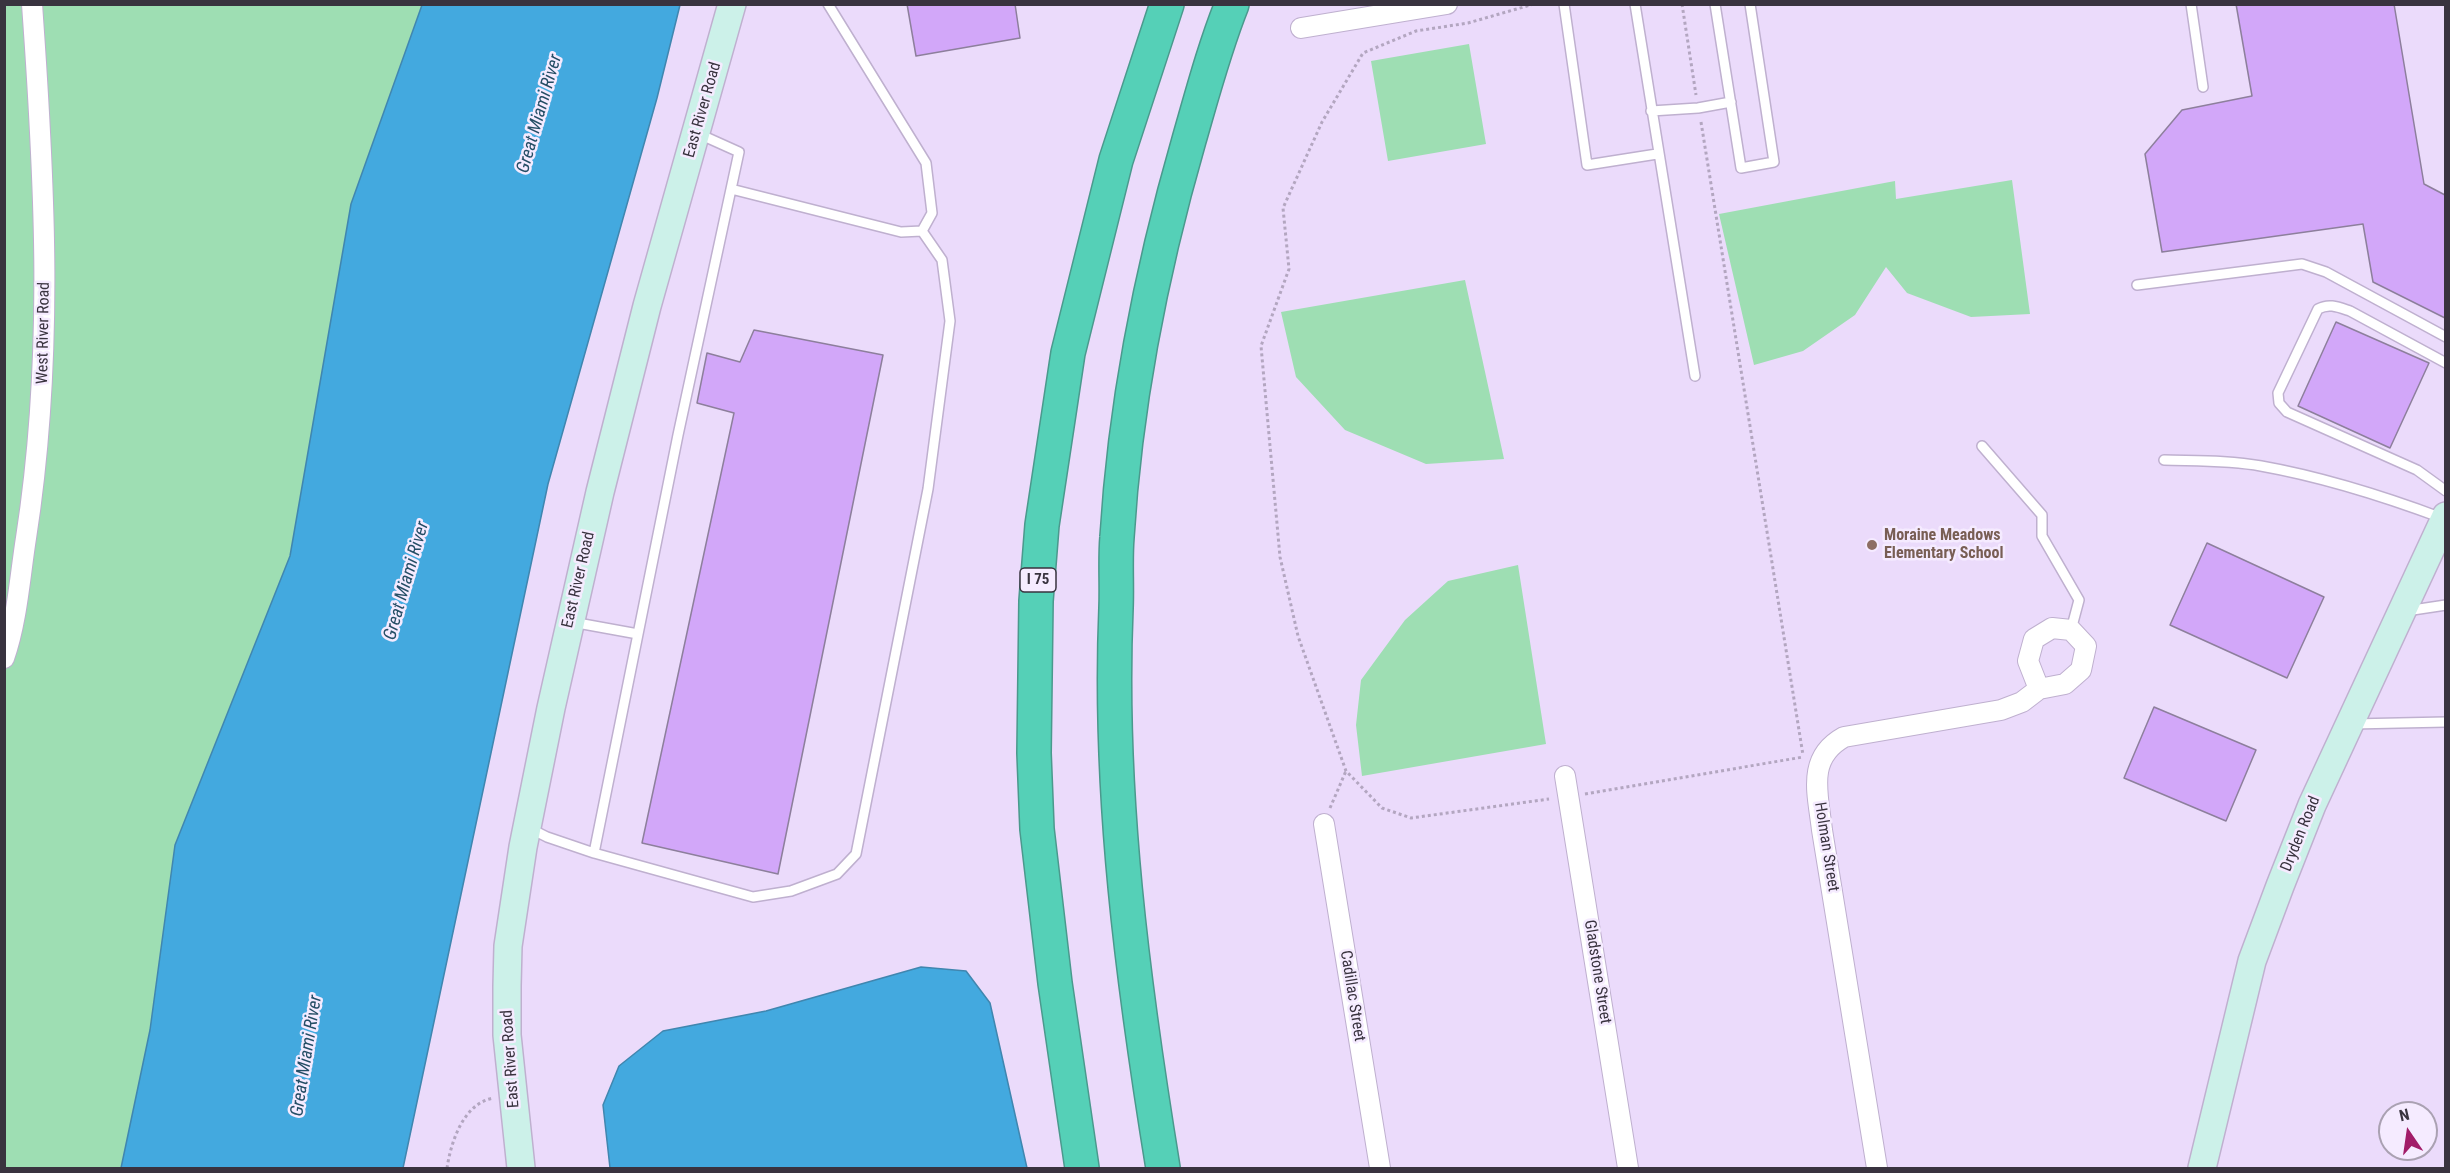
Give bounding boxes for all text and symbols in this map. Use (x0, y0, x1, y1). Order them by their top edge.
water label: Great Miami River (513, 52, 567, 176)
street label: East River Road (680, 60, 726, 160)
street label: West River Road (34, 282, 54, 384)
water label: Great Miami River (380, 519, 434, 643)
place label: Moraine Meadows Elementary School (1884, 526, 2003, 564)
street label: East River Road (559, 530, 599, 630)
marker: Moraine Meadows Elementary School (1865, 538, 1879, 552)
road number: I 75 (1020, 568, 1056, 592)
street label: Dryden Road (2277, 793, 2325, 875)
street label: Holman Street (1809, 801, 1843, 893)
street label: Gladstone Street (1579, 919, 1615, 1025)
street label: Cadillac Street (1335, 949, 1369, 1043)
water label: Great Miami River (287, 994, 327, 1118)
street label: East River Road (498, 1009, 524, 1109)
north arrow (2378, 1101, 2438, 1161)
text: N (2397, 1105, 2411, 1125)

